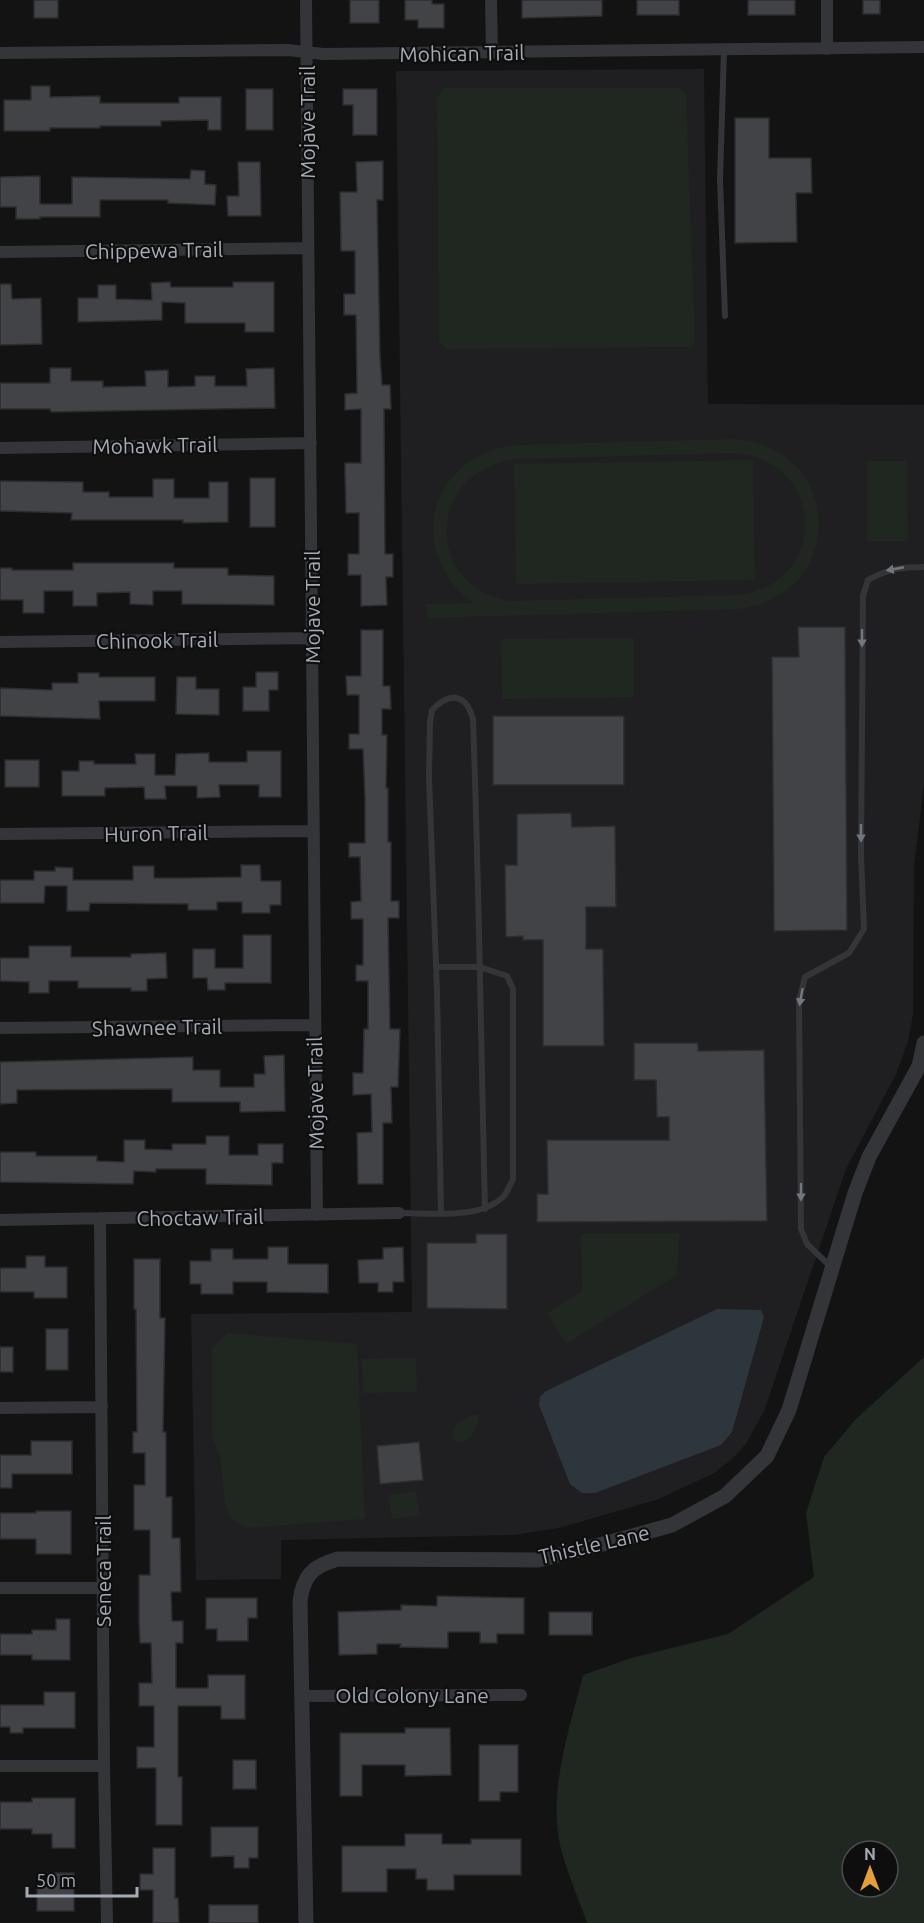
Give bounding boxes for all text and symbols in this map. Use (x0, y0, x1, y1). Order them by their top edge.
street label: Mohican Trail (399, 40, 525, 66)
street label: Mojave Trail (295, 65, 319, 179)
street label: Chippewa Trail (85, 237, 223, 263)
street label: Mohawk Trail (92, 432, 218, 458)
street label: Mojave Trail (300, 550, 324, 664)
one-way arrow (885, 565, 904, 574)
street label: Chinook Trail (96, 627, 218, 653)
one-way arrow (857, 628, 867, 647)
street label: Huron Trail (104, 820, 208, 846)
one-way arrow (856, 823, 866, 842)
one-way arrow (796, 988, 805, 1007)
street label: Shawnee Trail (92, 1014, 222, 1040)
street label: Mojave Trail (302, 1036, 328, 1150)
one-way arrow (796, 1183, 806, 1202)
street label: Choctaw Trail (136, 1204, 264, 1230)
street label: Seneca Trail (91, 1515, 115, 1627)
street label: Thistle Lane (536, 1520, 652, 1568)
street label: Old Colony Lane (335, 1683, 489, 1707)
north arrow (840, 1839, 900, 1899)
text: N (864, 1845, 876, 1863)
scale bar (27, 1860, 136, 1898)
text: 50 m (36, 1870, 76, 1890)

